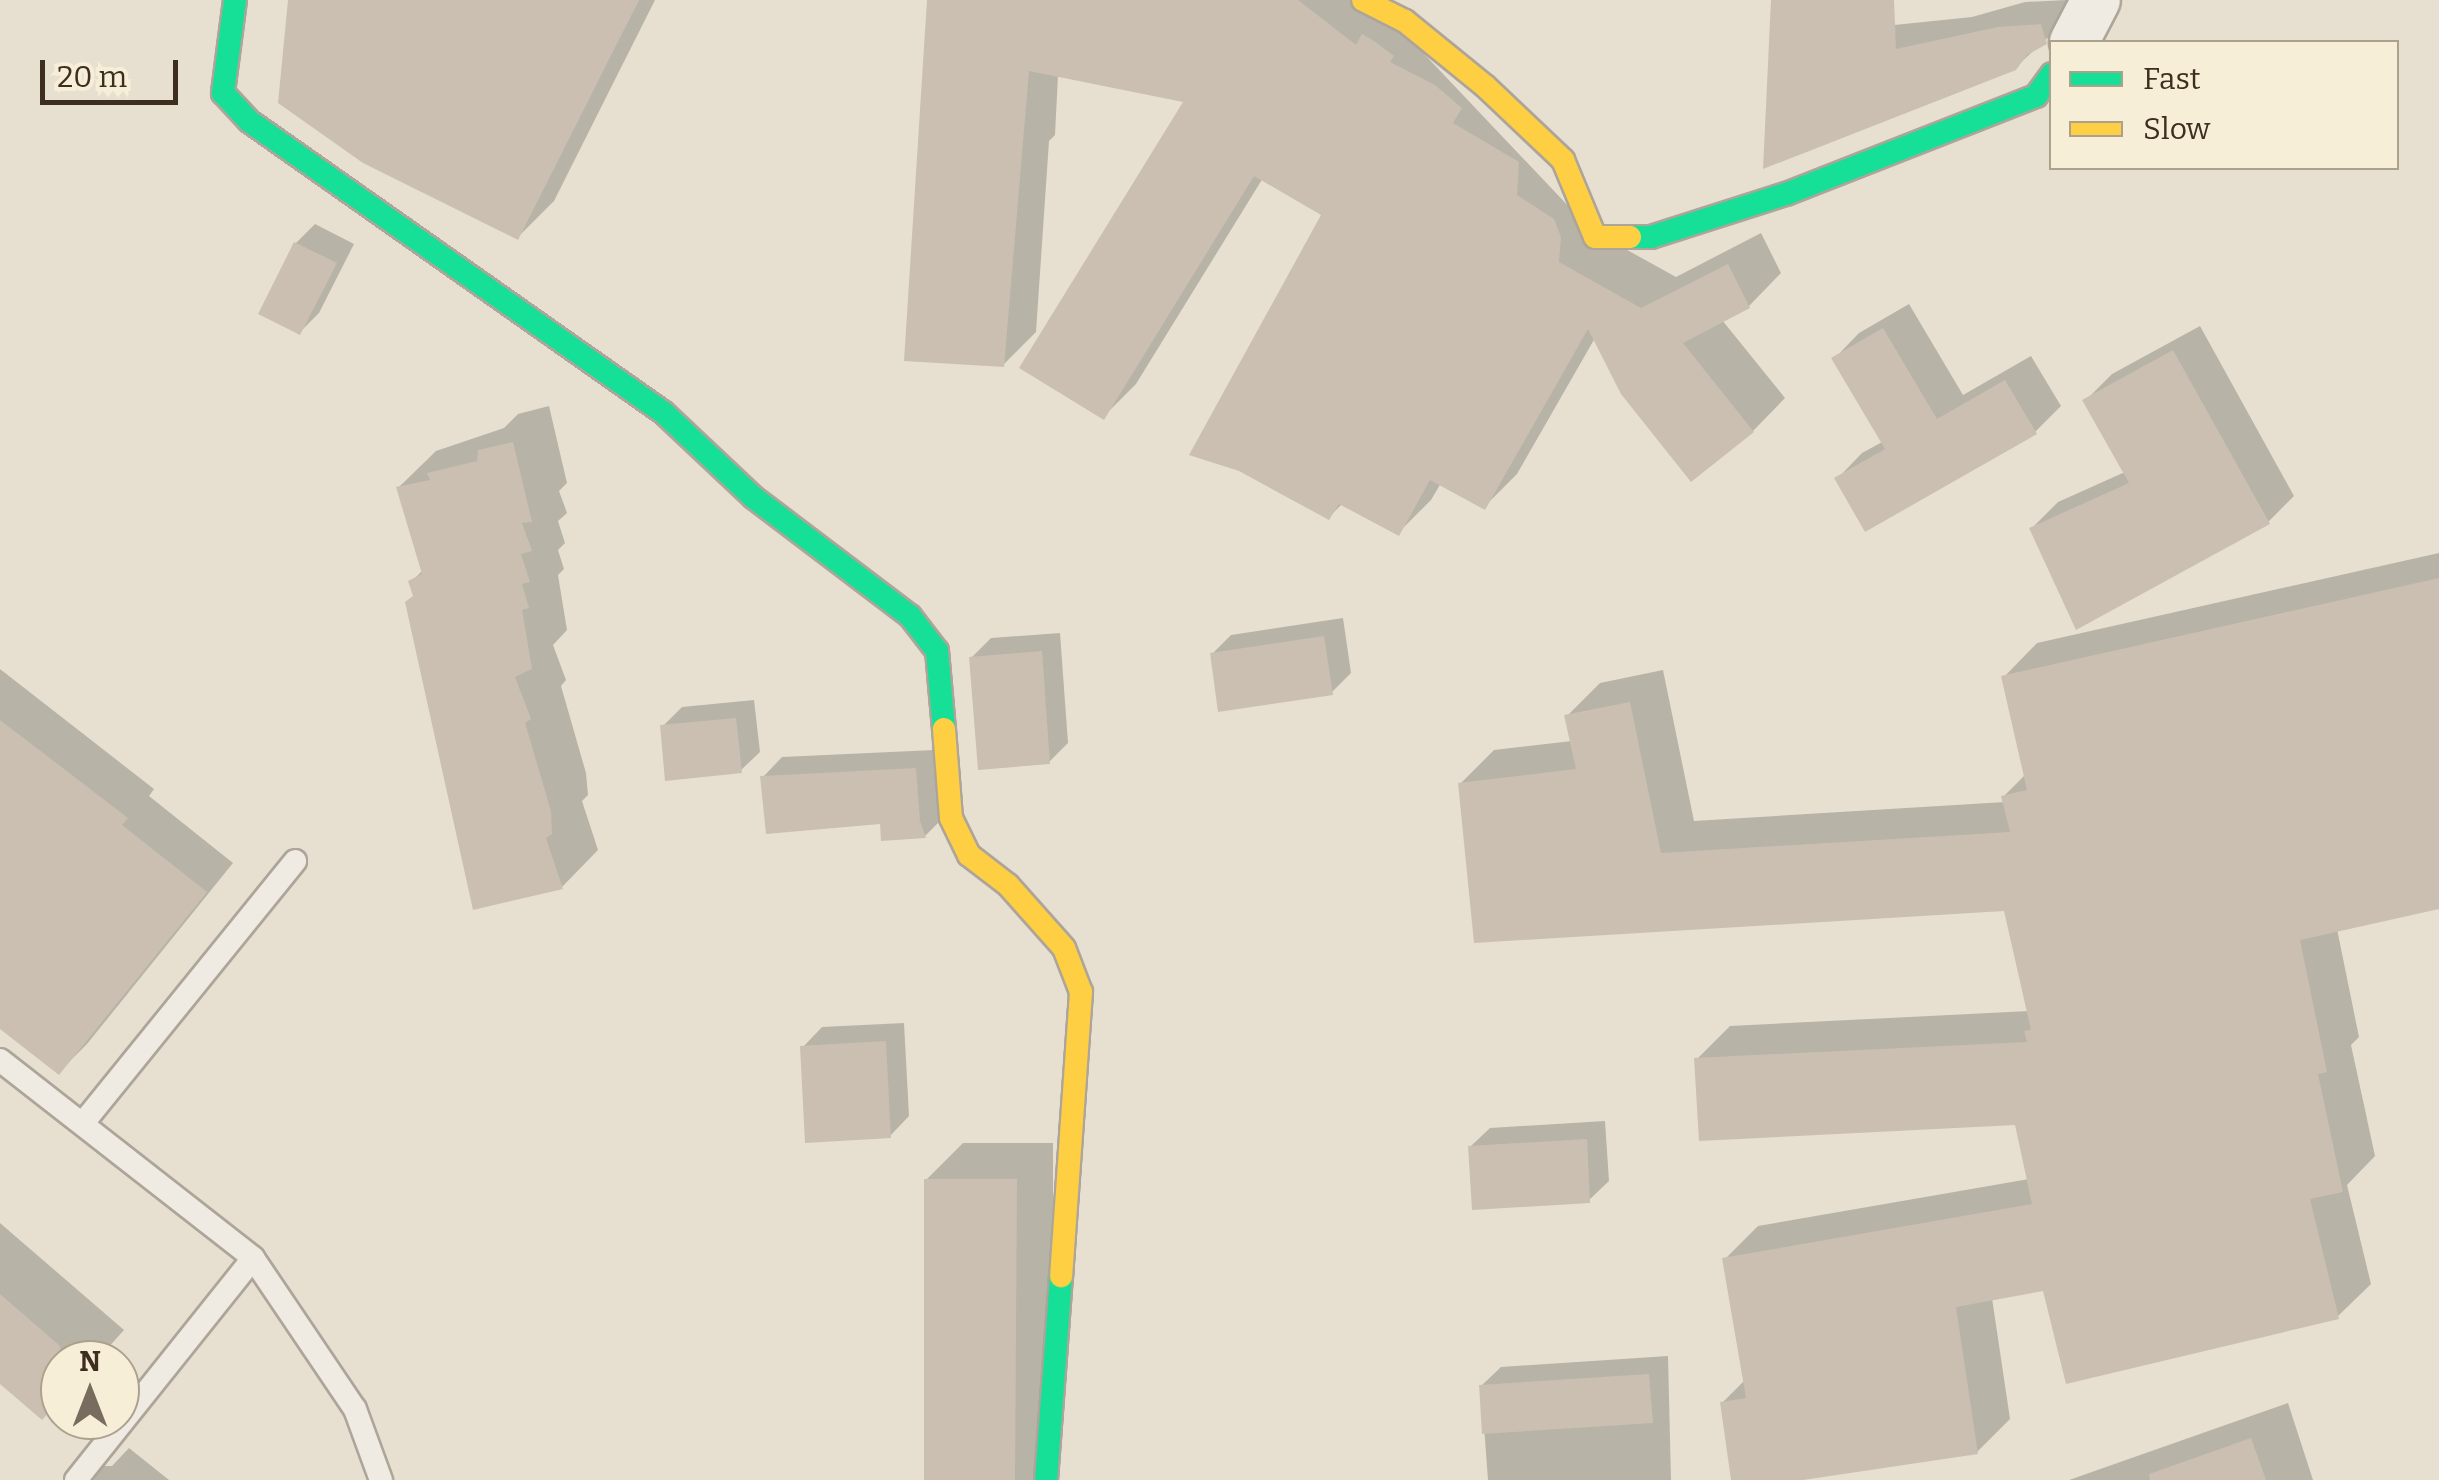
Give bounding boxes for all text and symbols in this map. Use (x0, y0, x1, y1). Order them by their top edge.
scale bar (45, 40, 182, 102)
legend (2049, 40, 2399, 170)
text: 20 m (57, 59, 127, 95)
text: Fast (2143, 61, 2201, 97)
text: Slow (2143, 111, 2210, 147)
north arrow (40, 1340, 140, 1440)
text: N (79, 1345, 101, 1378)

